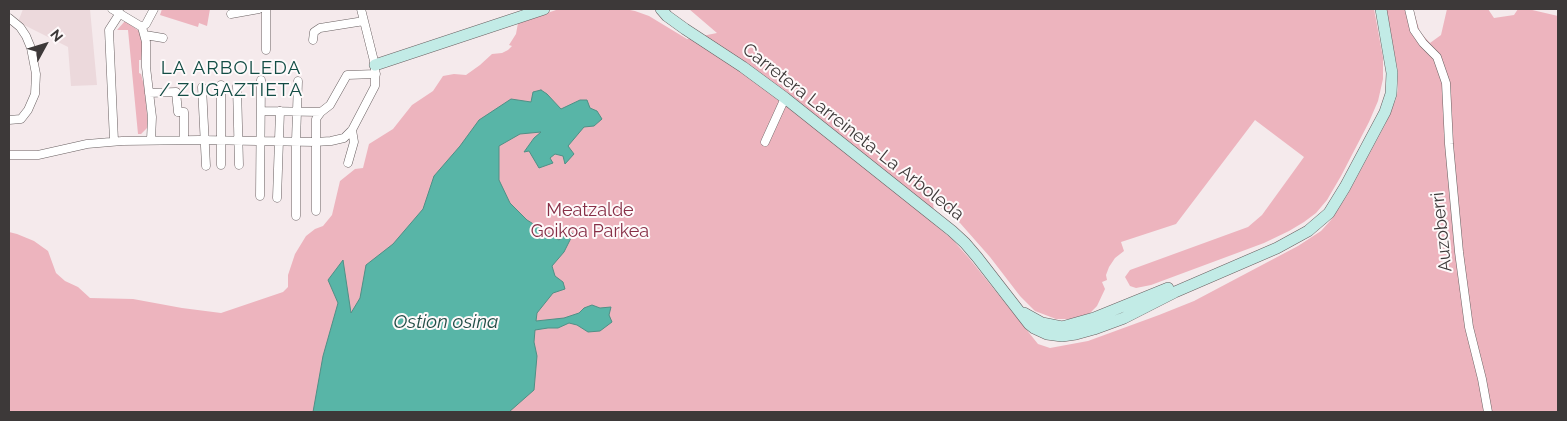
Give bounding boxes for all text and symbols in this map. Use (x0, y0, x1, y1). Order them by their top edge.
north arrow (20, 20, 70, 70)
text: N (47, 26, 66, 45)
street label: Carretera Larreineta-La Arboleda (738, 39, 968, 225)
district label: LA ARBOLEDA / ZUGAZTIETA (157, 57, 305, 101)
street label: Auzoberri (1427, 191, 1457, 273)
park label: Meatzalde Goikoa Parkea (531, 200, 649, 242)
water label: Ostion osina (394, 311, 498, 333)

